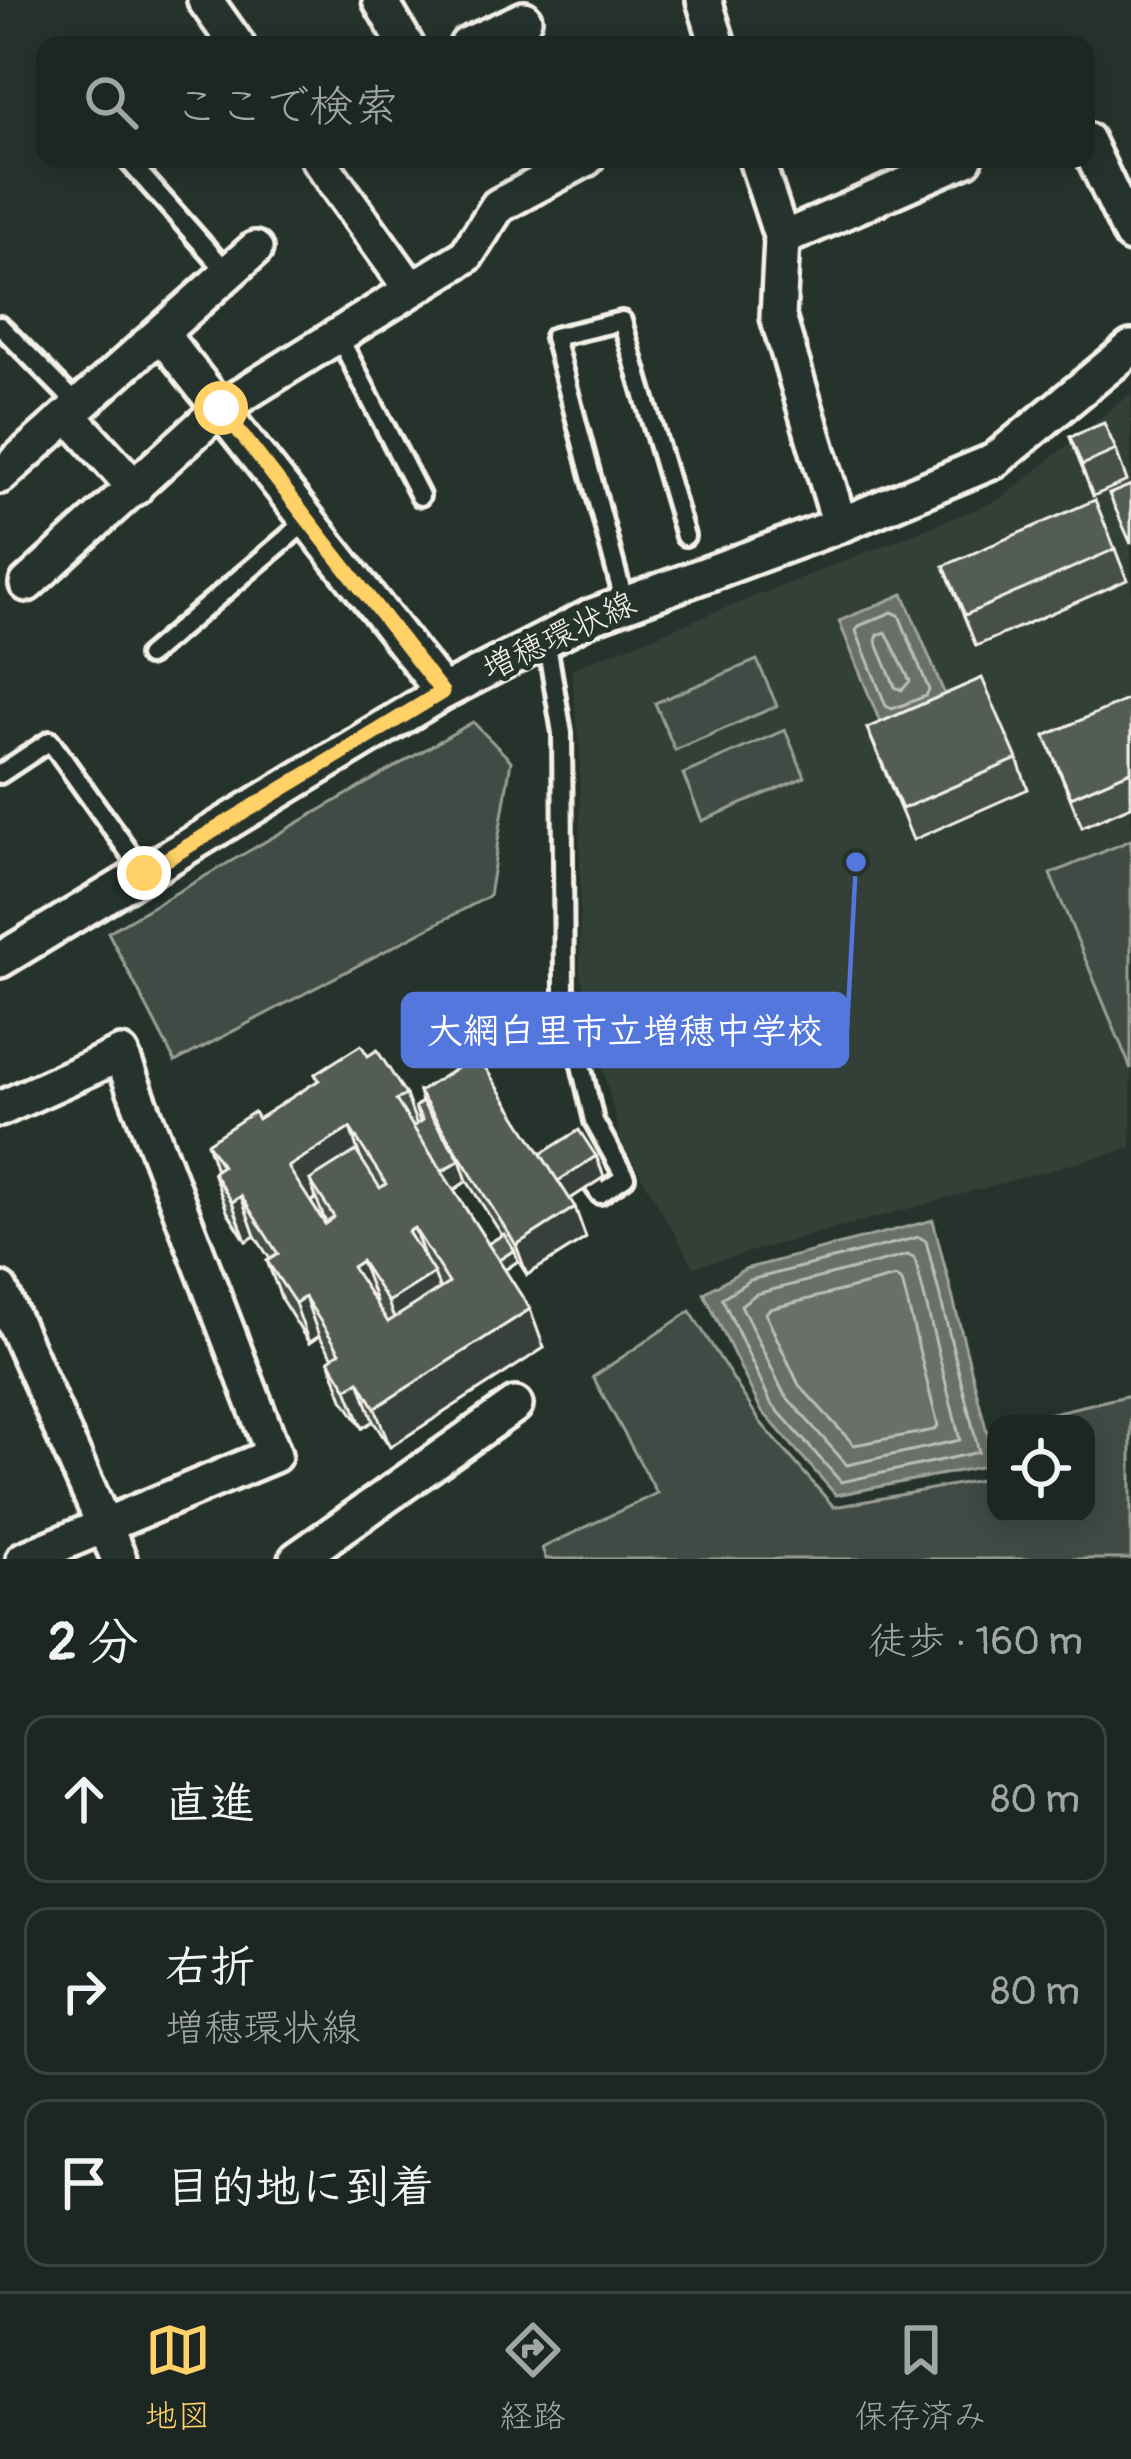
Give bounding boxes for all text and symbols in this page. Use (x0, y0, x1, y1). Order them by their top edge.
search box (36, 36, 1095, 168)
icon: search (78, 69, 144, 135)
text: ここで検索 (174, 79, 399, 135)
route start (194, 381, 248, 435)
street label: 増穂環状線 (476, 583, 642, 689)
route end (117, 846, 171, 900)
callout: 大網白里市立増穂中学校 (403, 994, 847, 1066)
text: 大網白里市立増穂中学校 (427, 1009, 823, 1054)
map controls (987, 1415, 1095, 1523)
button: locate (987, 1415, 1095, 1523)
text: 2 分 (48, 1611, 139, 1675)
text: 徒歩 · 160 m (868, 1617, 1083, 1666)
icon: ahead (51, 1766, 117, 1832)
text: 80 m (991, 1775, 1080, 1824)
text: 直進 (165, 1776, 255, 1832)
text: 右折 (165, 1940, 255, 1996)
icon: right (51, 1958, 117, 2024)
text: 80 m (991, 1967, 1080, 2016)
text: 増穂環状線 (165, 2004, 360, 2053)
icon: arrive (51, 2150, 117, 2216)
text: 目的地に到着 (165, 2160, 435, 2216)
tab: 地図 (145, 2317, 211, 2437)
tab: 経路 (500, 2317, 566, 2437)
tab: 保存済み (855, 2317, 987, 2437)

